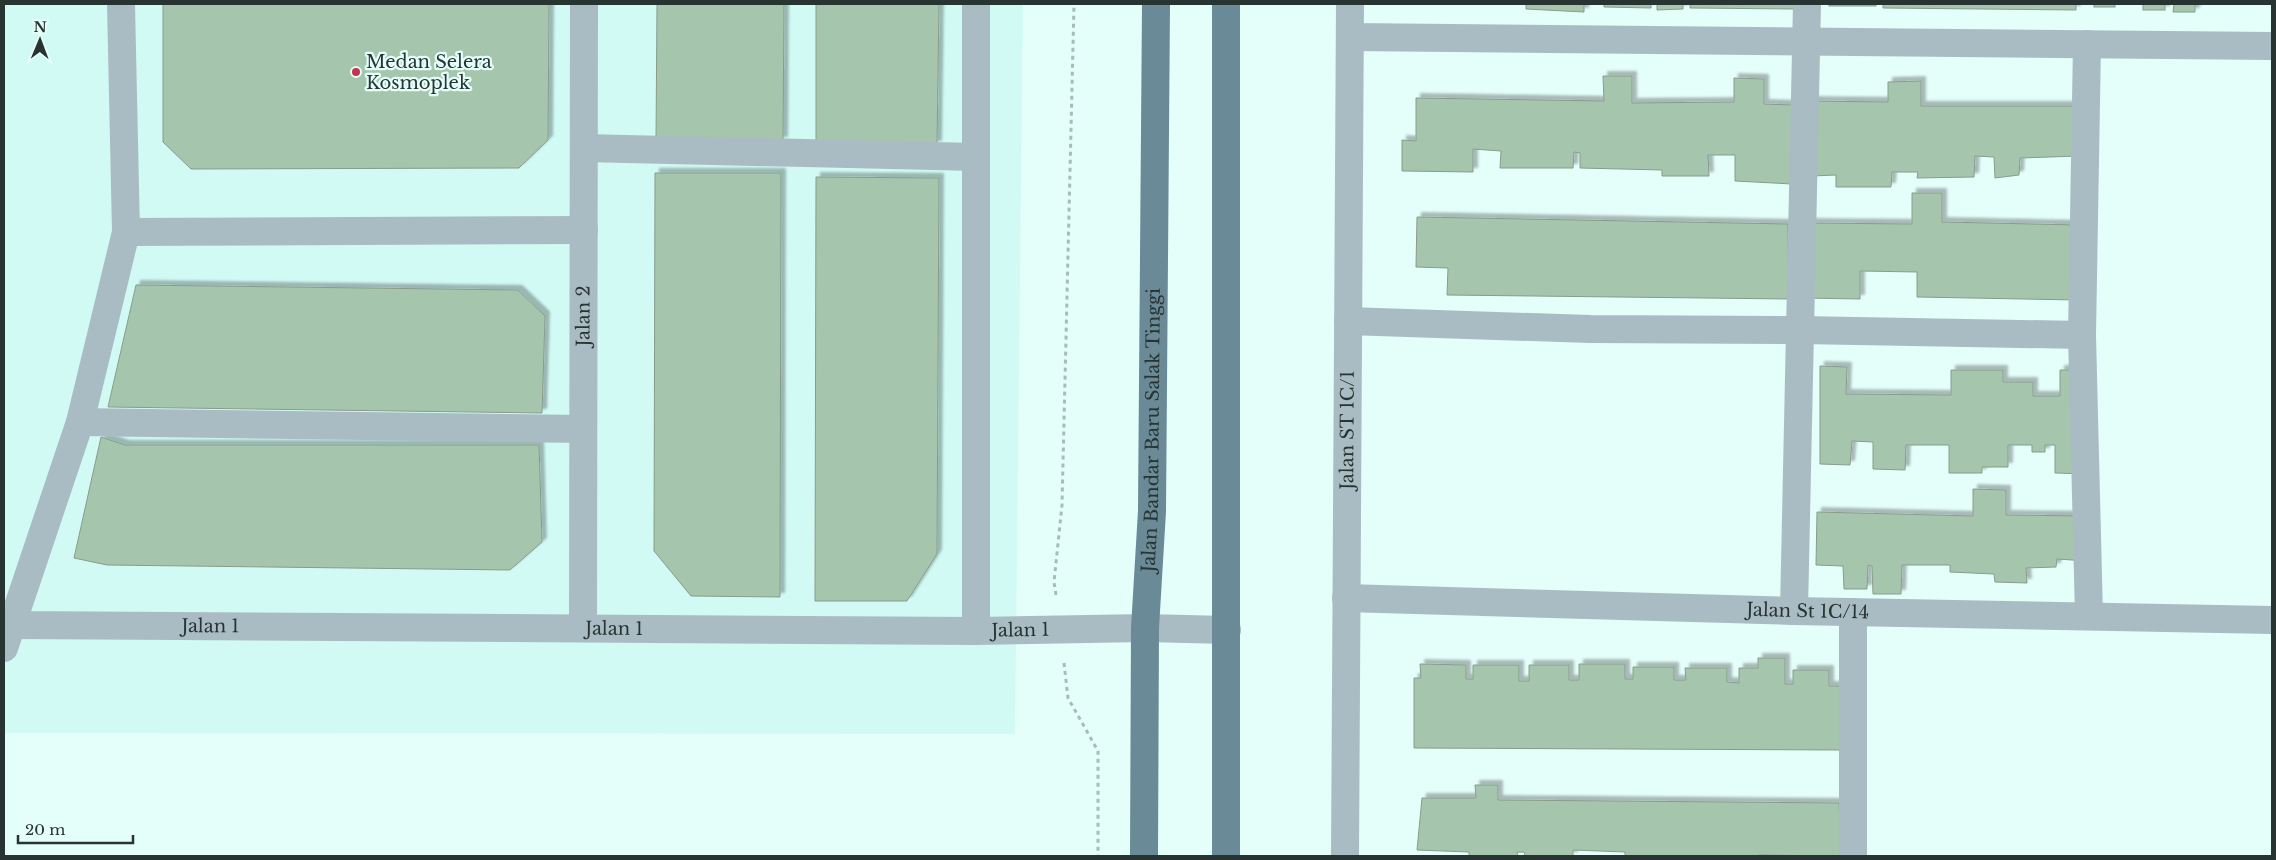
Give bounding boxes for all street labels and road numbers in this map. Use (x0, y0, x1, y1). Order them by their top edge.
street label: Jalan 2 (572, 285, 595, 349)
street label: Jalan Bandar Baru Salak Tinggi (1137, 288, 1165, 575)
street label: Jalan ST 1C/1 (1336, 370, 1359, 492)
street label: Jalan St 1C/14 (1744, 599, 1869, 623)
street label: Jalan 1 (179, 615, 239, 637)
street label: Jalan 1 (583, 618, 643, 640)
street label: Jalan 1 (989, 619, 1050, 642)

